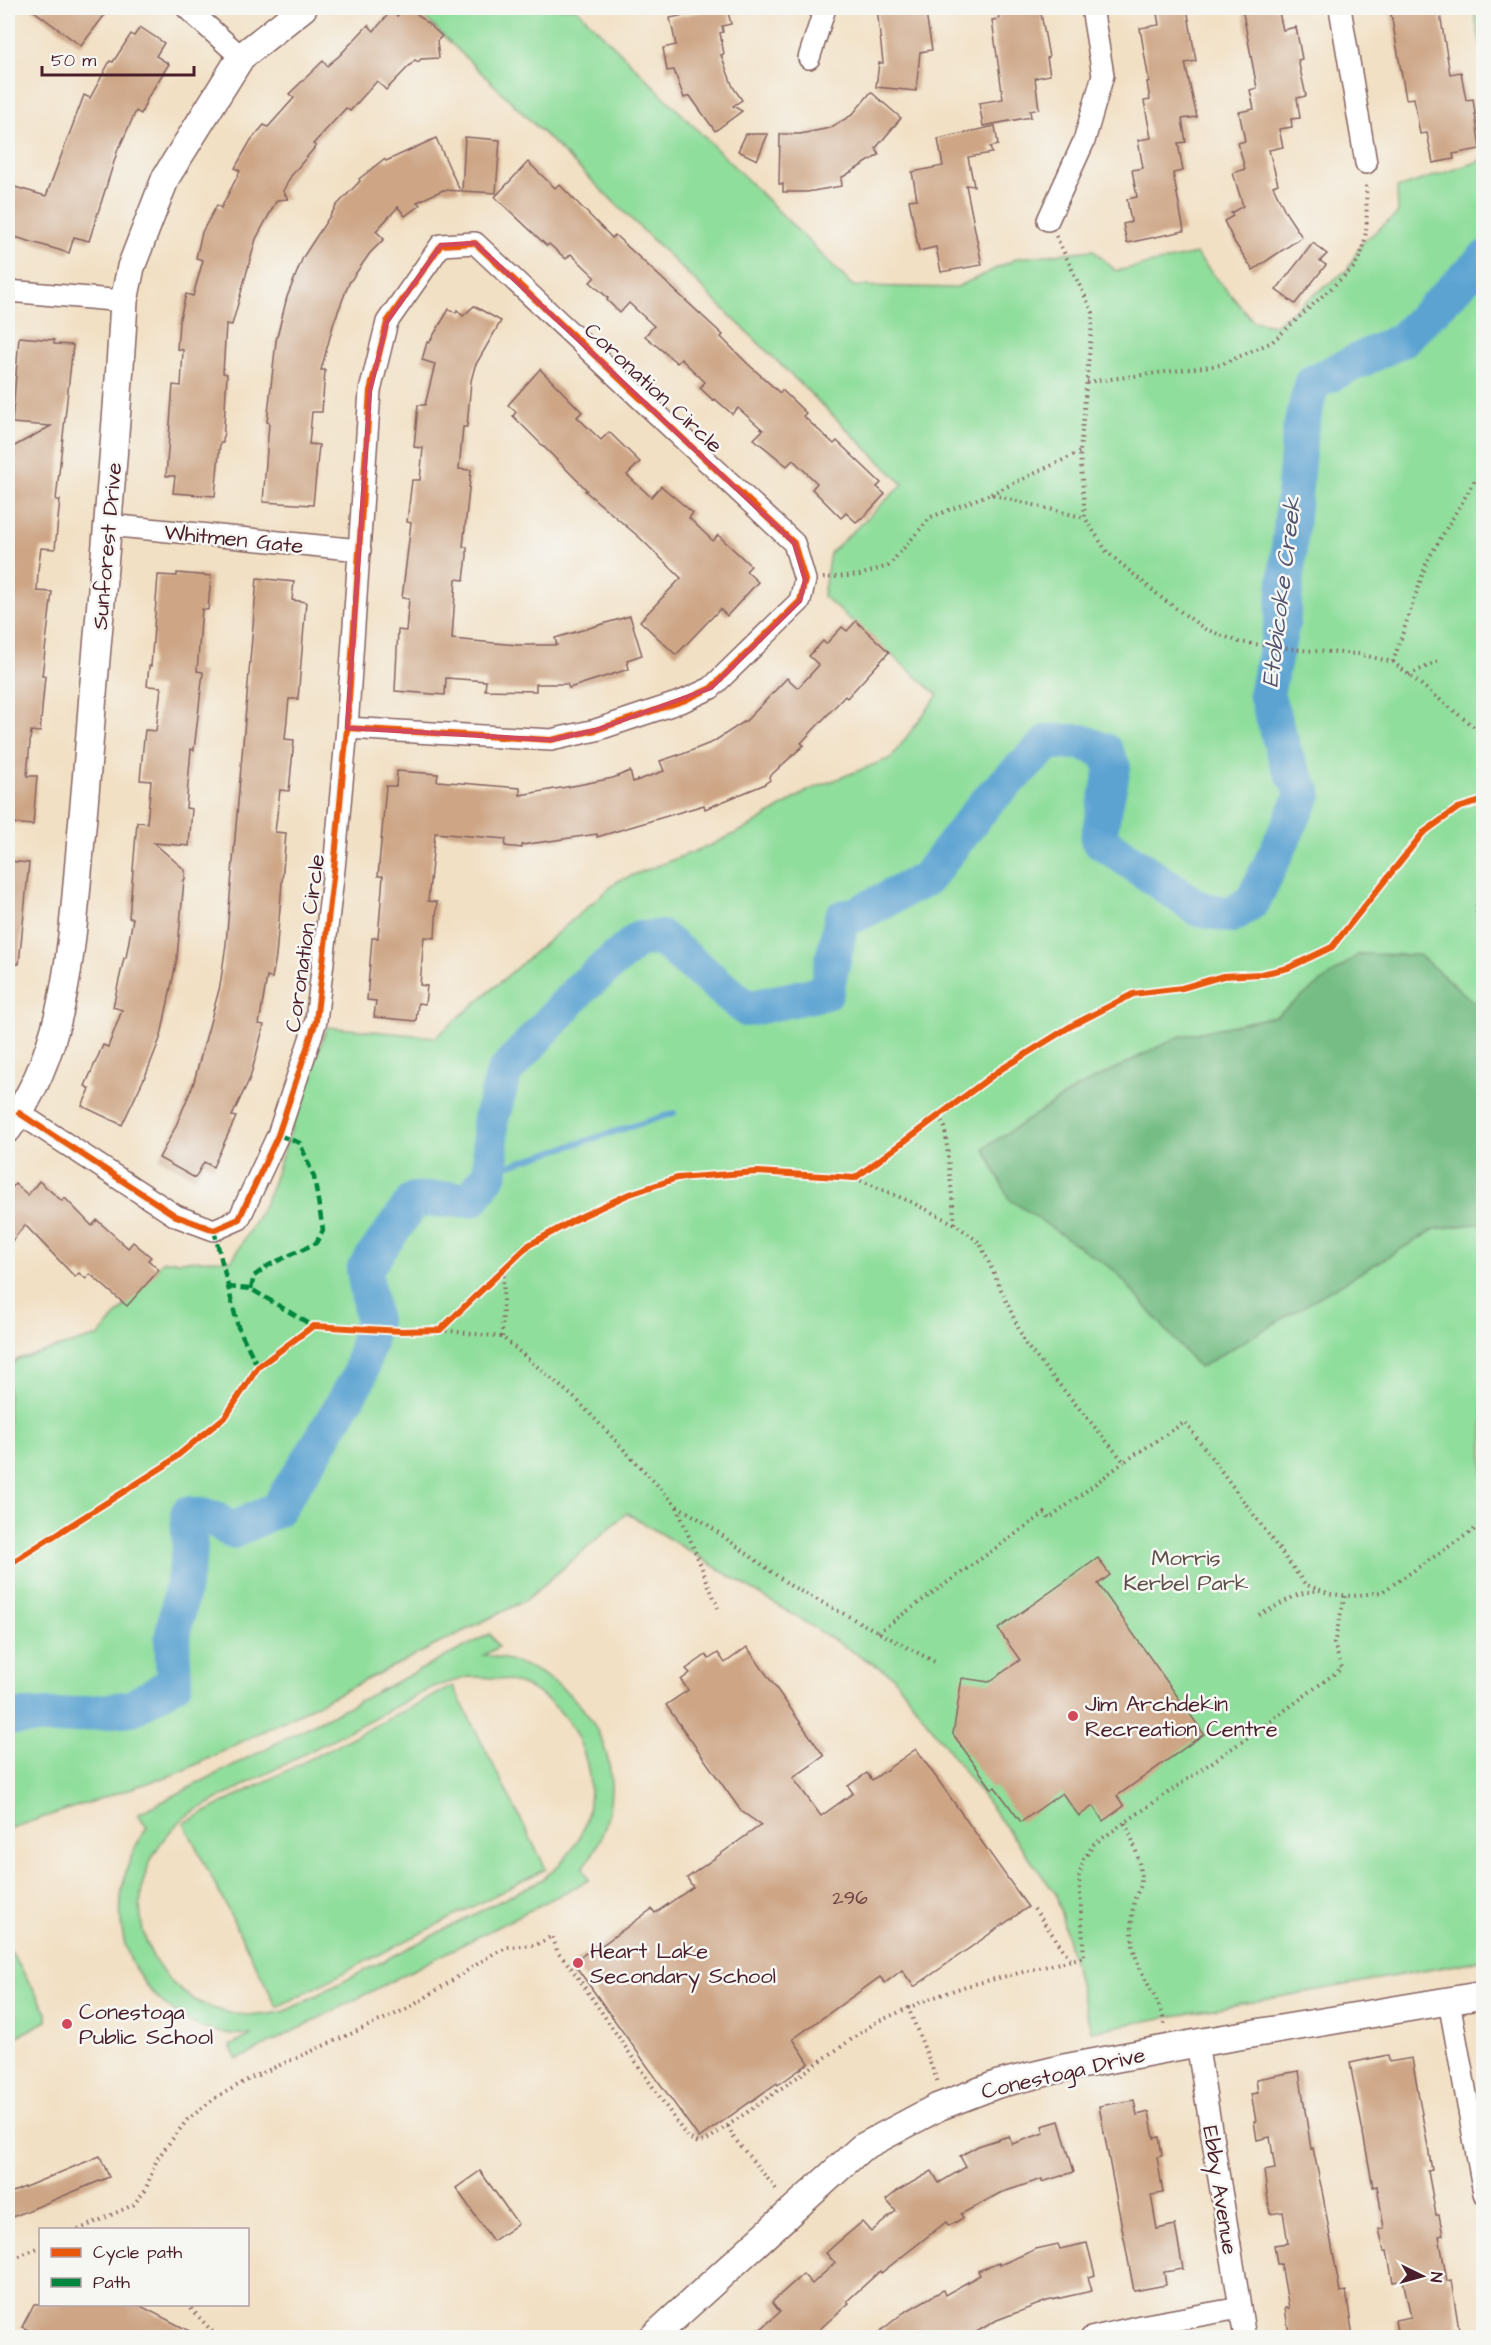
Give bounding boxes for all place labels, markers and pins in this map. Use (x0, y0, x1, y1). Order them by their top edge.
place label: Jim Archdekin Recreation Centre (1085, 1689, 1278, 1745)
marker: Jim Archdekin Recreation Centre (1066, 1709, 1080, 1723)
place label: Heart Lake Secondary School (590, 1936, 776, 1993)
marker: Heart Lake Secondary School (571, 1956, 585, 1970)
place label: Conestoga Public School (79, 1997, 213, 2053)
marker: Conestoga Public School (60, 2017, 74, 2031)

